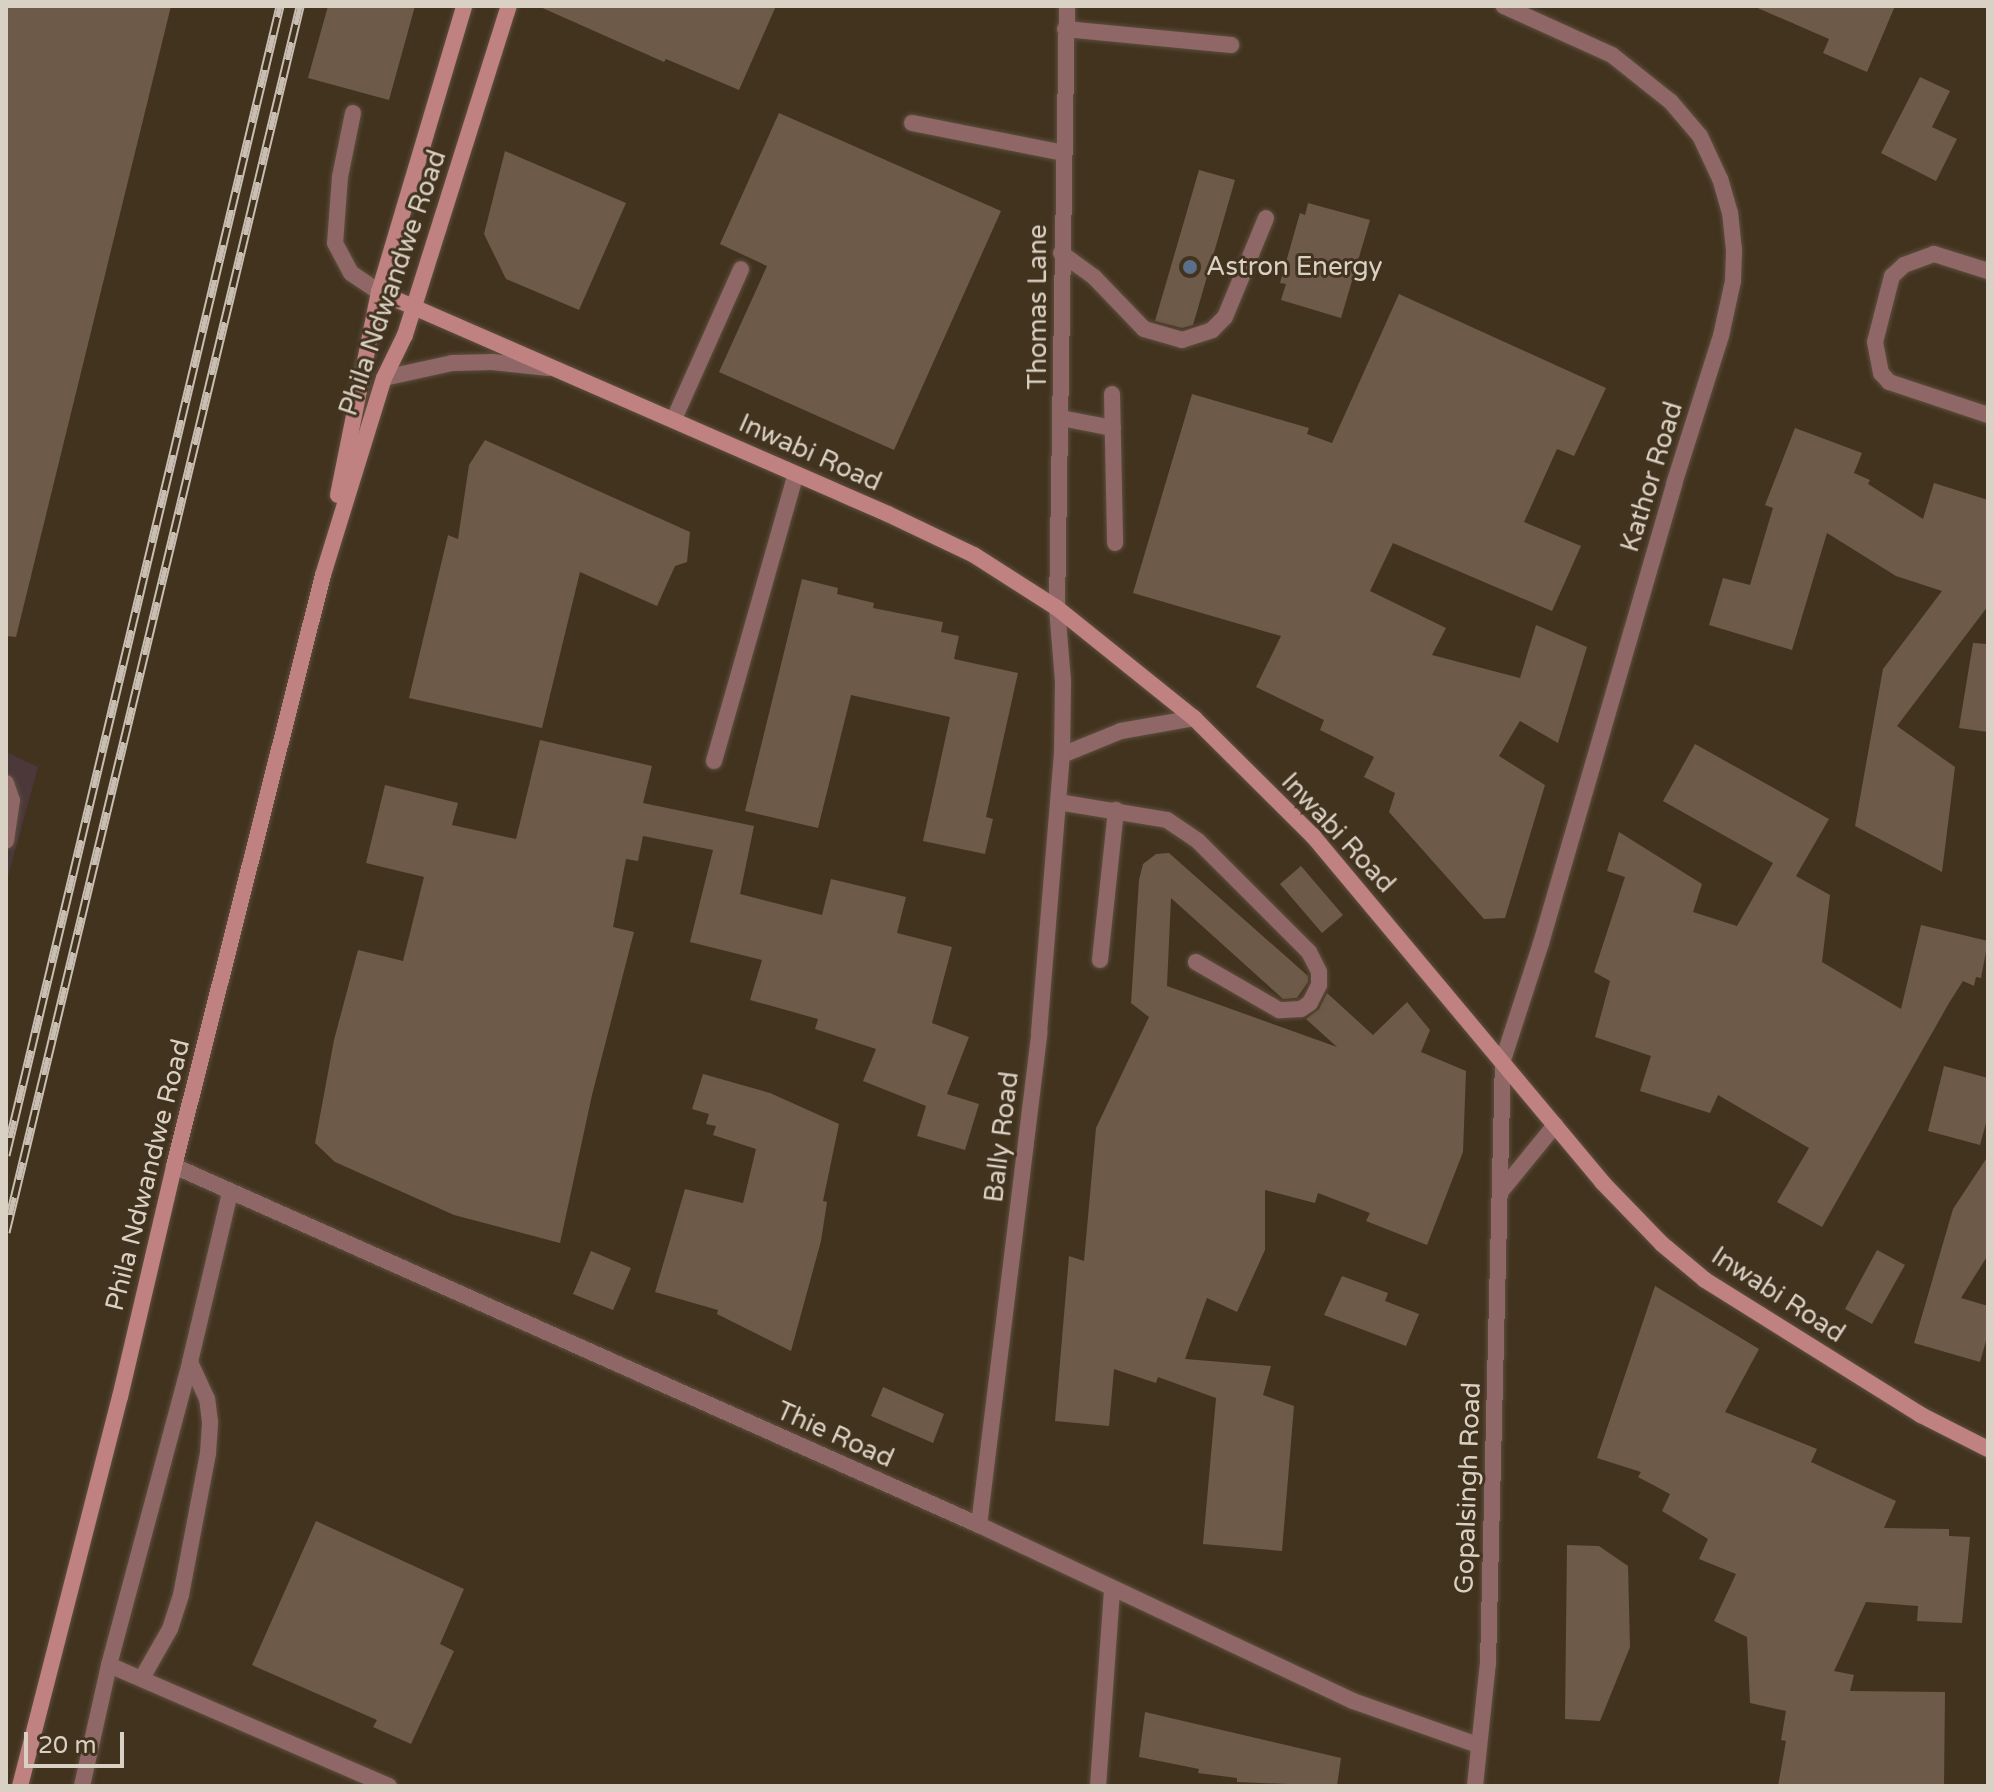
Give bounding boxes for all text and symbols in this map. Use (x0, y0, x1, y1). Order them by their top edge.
street label: Phila Ndwandwe Road (333, 146, 453, 420)
street label: Thomas Lane (1022, 224, 1054, 390)
place label: Astron Energy (1206, 251, 1383, 283)
marker: Astron Energy (1181, 258, 1199, 276)
street label: Kathor Road (1614, 398, 1690, 556)
street label: Inwabi Road (734, 408, 886, 498)
street label: Inwabi Road (1274, 766, 1402, 900)
street label: Phila Ndwandwe Road (99, 1036, 197, 1314)
street label: Bally Road (978, 1070, 1026, 1204)
street label: Inwabi Road (1705, 1240, 1851, 1350)
street label: Gopalsingh Road (1449, 1381, 1487, 1595)
street label: Thie Road (772, 1395, 898, 1475)
scale bar (28, 1716, 128, 1766)
text: 20 m (38, 1731, 96, 1760)

